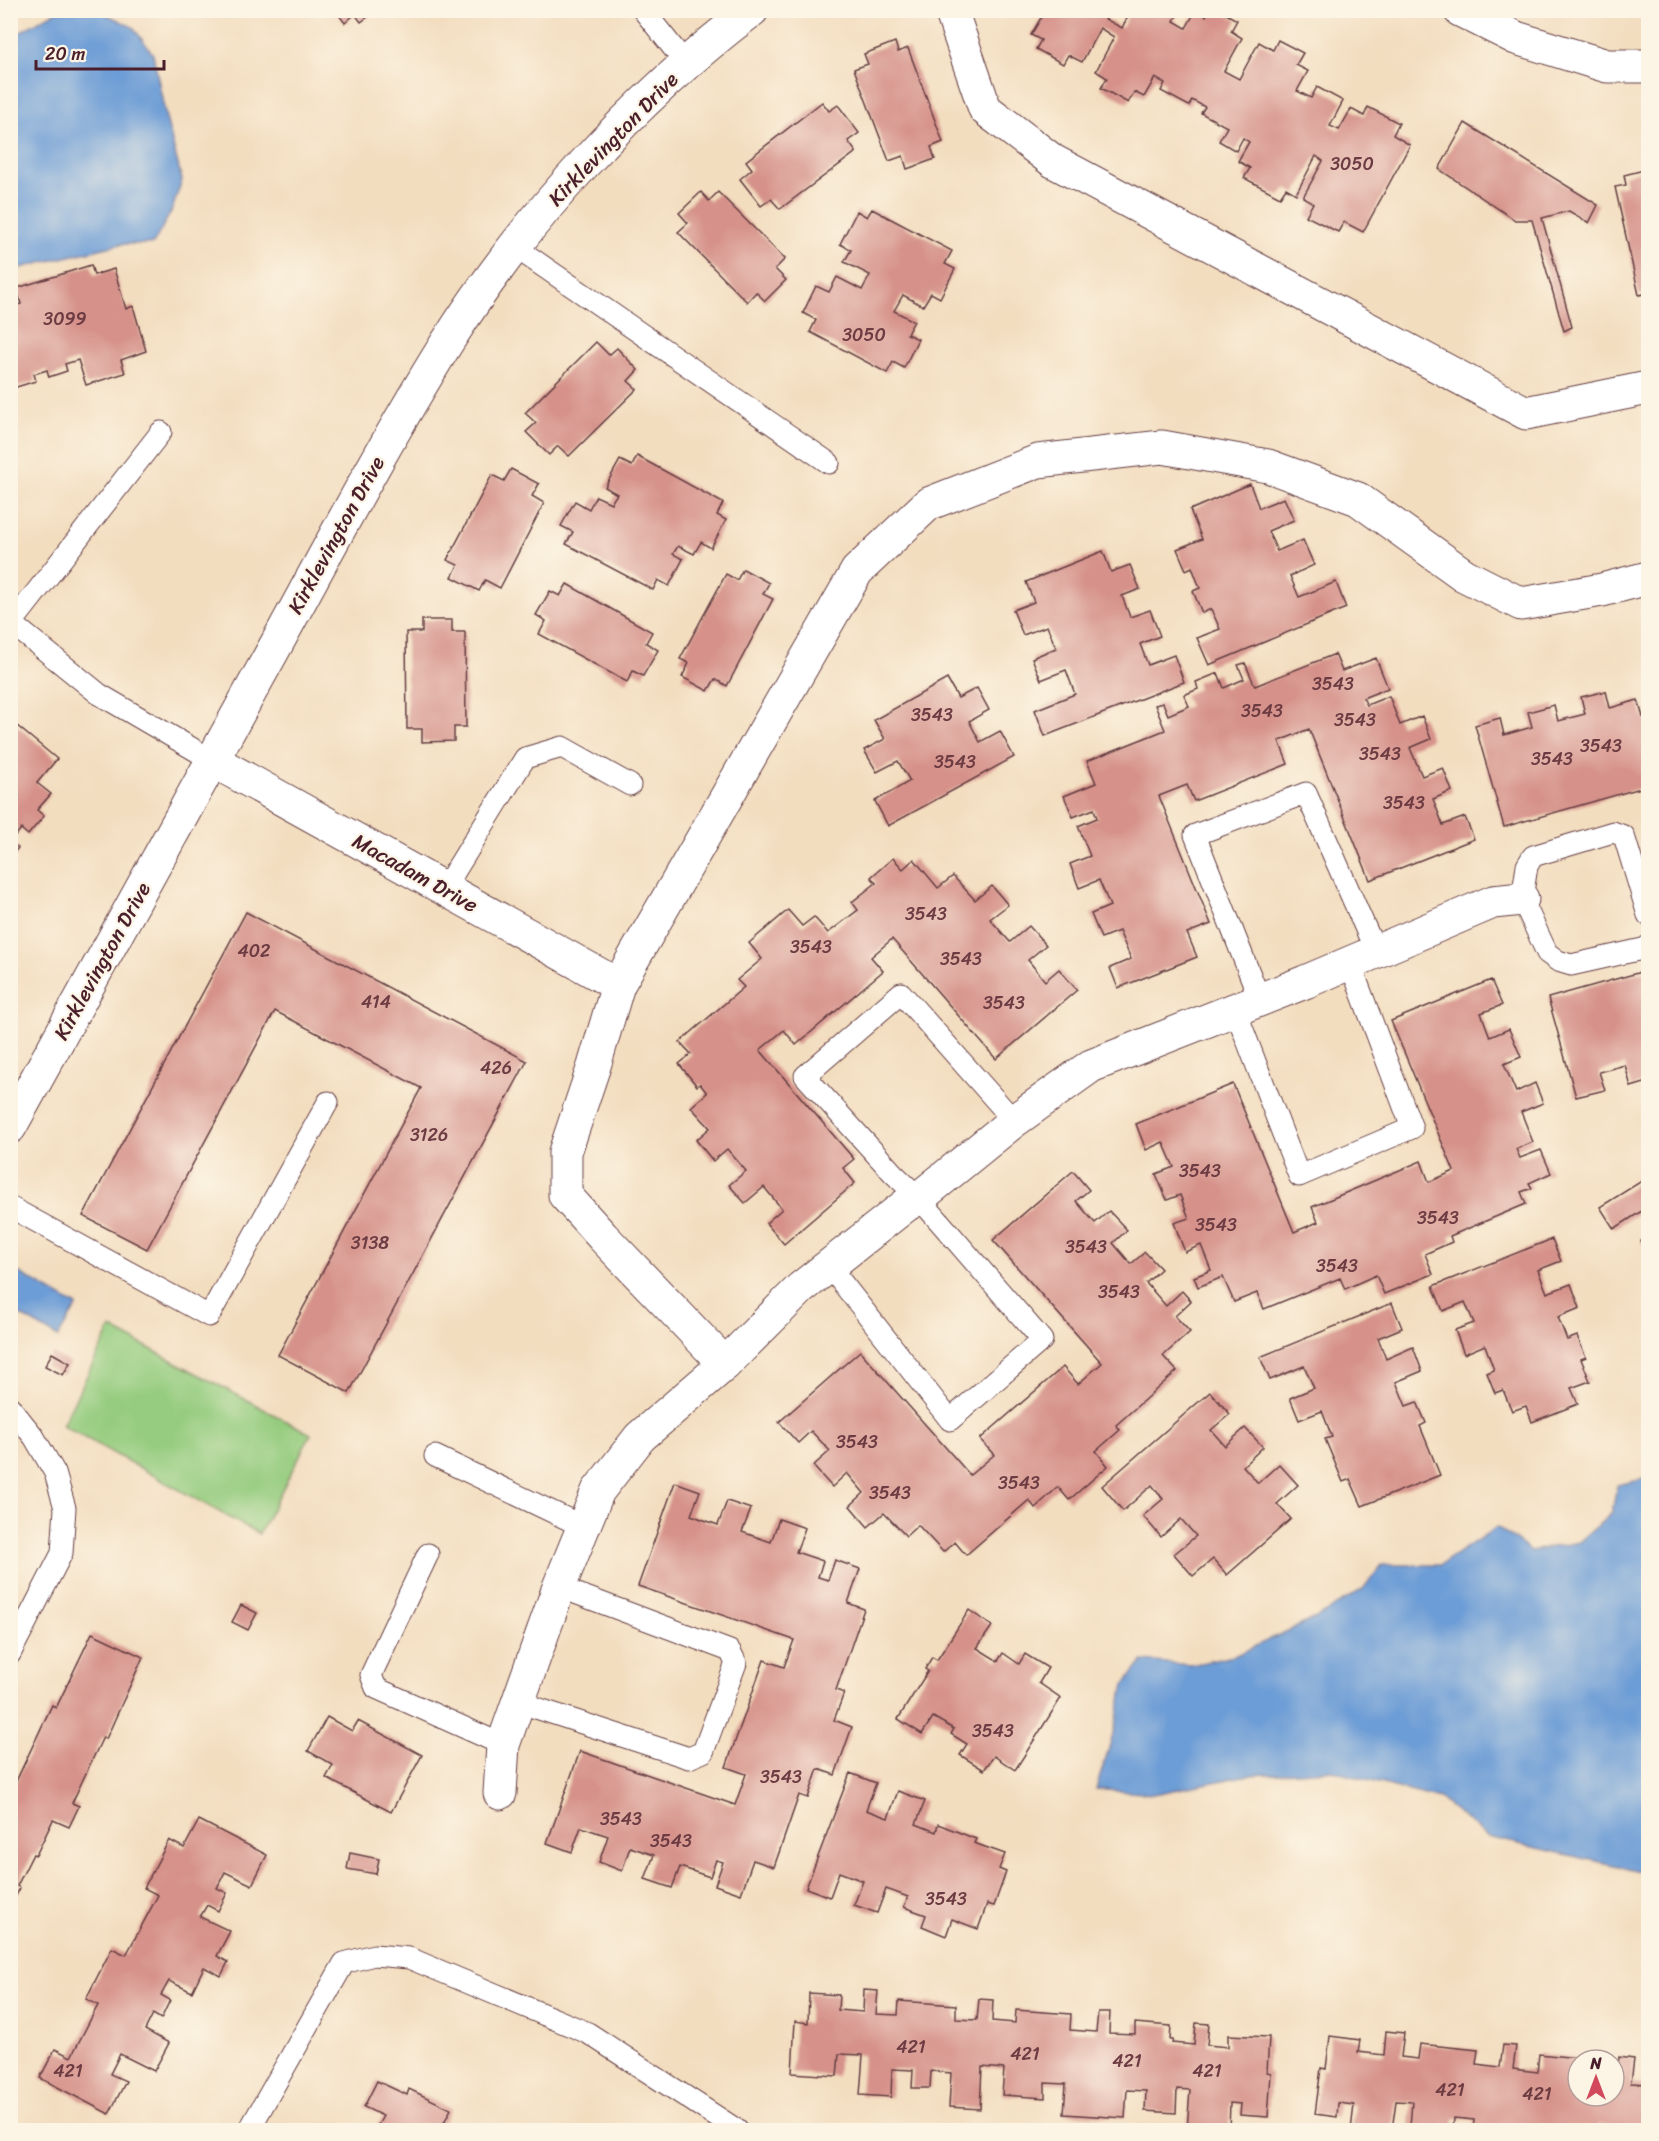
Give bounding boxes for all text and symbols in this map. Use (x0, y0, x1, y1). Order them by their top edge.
scale bar (36, 33, 164, 71)
text: 20 m (45, 38, 85, 70)
street label: Kirklevington Drive (538, 62, 688, 216)
house number: 3050 (1330, 148, 1374, 180)
house number: 3099 (43, 303, 87, 335)
house number: 3050 (842, 319, 886, 351)
street label: Kirklevington Drive (277, 449, 395, 621)
house number: 3543 (1312, 668, 1354, 700)
house number: 3543 (1241, 695, 1283, 727)
house number: 3543 (911, 699, 953, 731)
house number: 3543 (1334, 704, 1376, 736)
house number: 3543 (1580, 730, 1622, 762)
house number: 3543 (1359, 738, 1401, 770)
house number: 3543 (1531, 743, 1573, 775)
house number: 3543 (934, 746, 976, 778)
house number: 3543 (1383, 787, 1425, 819)
street label: Macadam Drive (345, 823, 485, 924)
street label: Kirklevington Drive (43, 875, 161, 1047)
house number: 3543 (905, 898, 947, 930)
house number: 3543 (790, 931, 832, 963)
house number: 402 (237, 935, 271, 967)
house number: 3543 (940, 943, 982, 975)
house number: 414 (361, 986, 391, 1018)
house number: 3543 (983, 987, 1025, 1019)
house number: 426 (480, 1052, 512, 1084)
house number: 3126 (410, 1119, 448, 1151)
house number: 3543 (1179, 1155, 1221, 1187)
house number: 3543 (1417, 1202, 1459, 1234)
house number: 3543 (1195, 1209, 1237, 1241)
house number: 3138 (351, 1227, 389, 1259)
house number: 3543 (1065, 1231, 1107, 1263)
house number: 3543 (1316, 1250, 1358, 1282)
house number: 3543 (1098, 1276, 1140, 1308)
house number: 3543 (836, 1426, 878, 1458)
house number: 3543 (998, 1467, 1040, 1499)
house number: 3543 (869, 1477, 911, 1509)
house number: 3543 (972, 1715, 1014, 1747)
house number: 3543 (760, 1761, 802, 1793)
house number: 3543 (600, 1803, 642, 1835)
house number: 3543 (650, 1825, 692, 1857)
house number: 3543 (925, 1883, 967, 1915)
house number: 421 (896, 2031, 926, 2063)
house number: 421 (1010, 2038, 1040, 2070)
house number: 421 (1112, 2045, 1142, 2077)
north arrow (1566, 2048, 1626, 2108)
text: N (1589, 2049, 1602, 2078)
house number: 421 (53, 2055, 83, 2087)
house number: 421 (1192, 2055, 1222, 2087)
house number: 421 (1435, 2074, 1465, 2106)
house number: 421 (1522, 2078, 1552, 2110)

